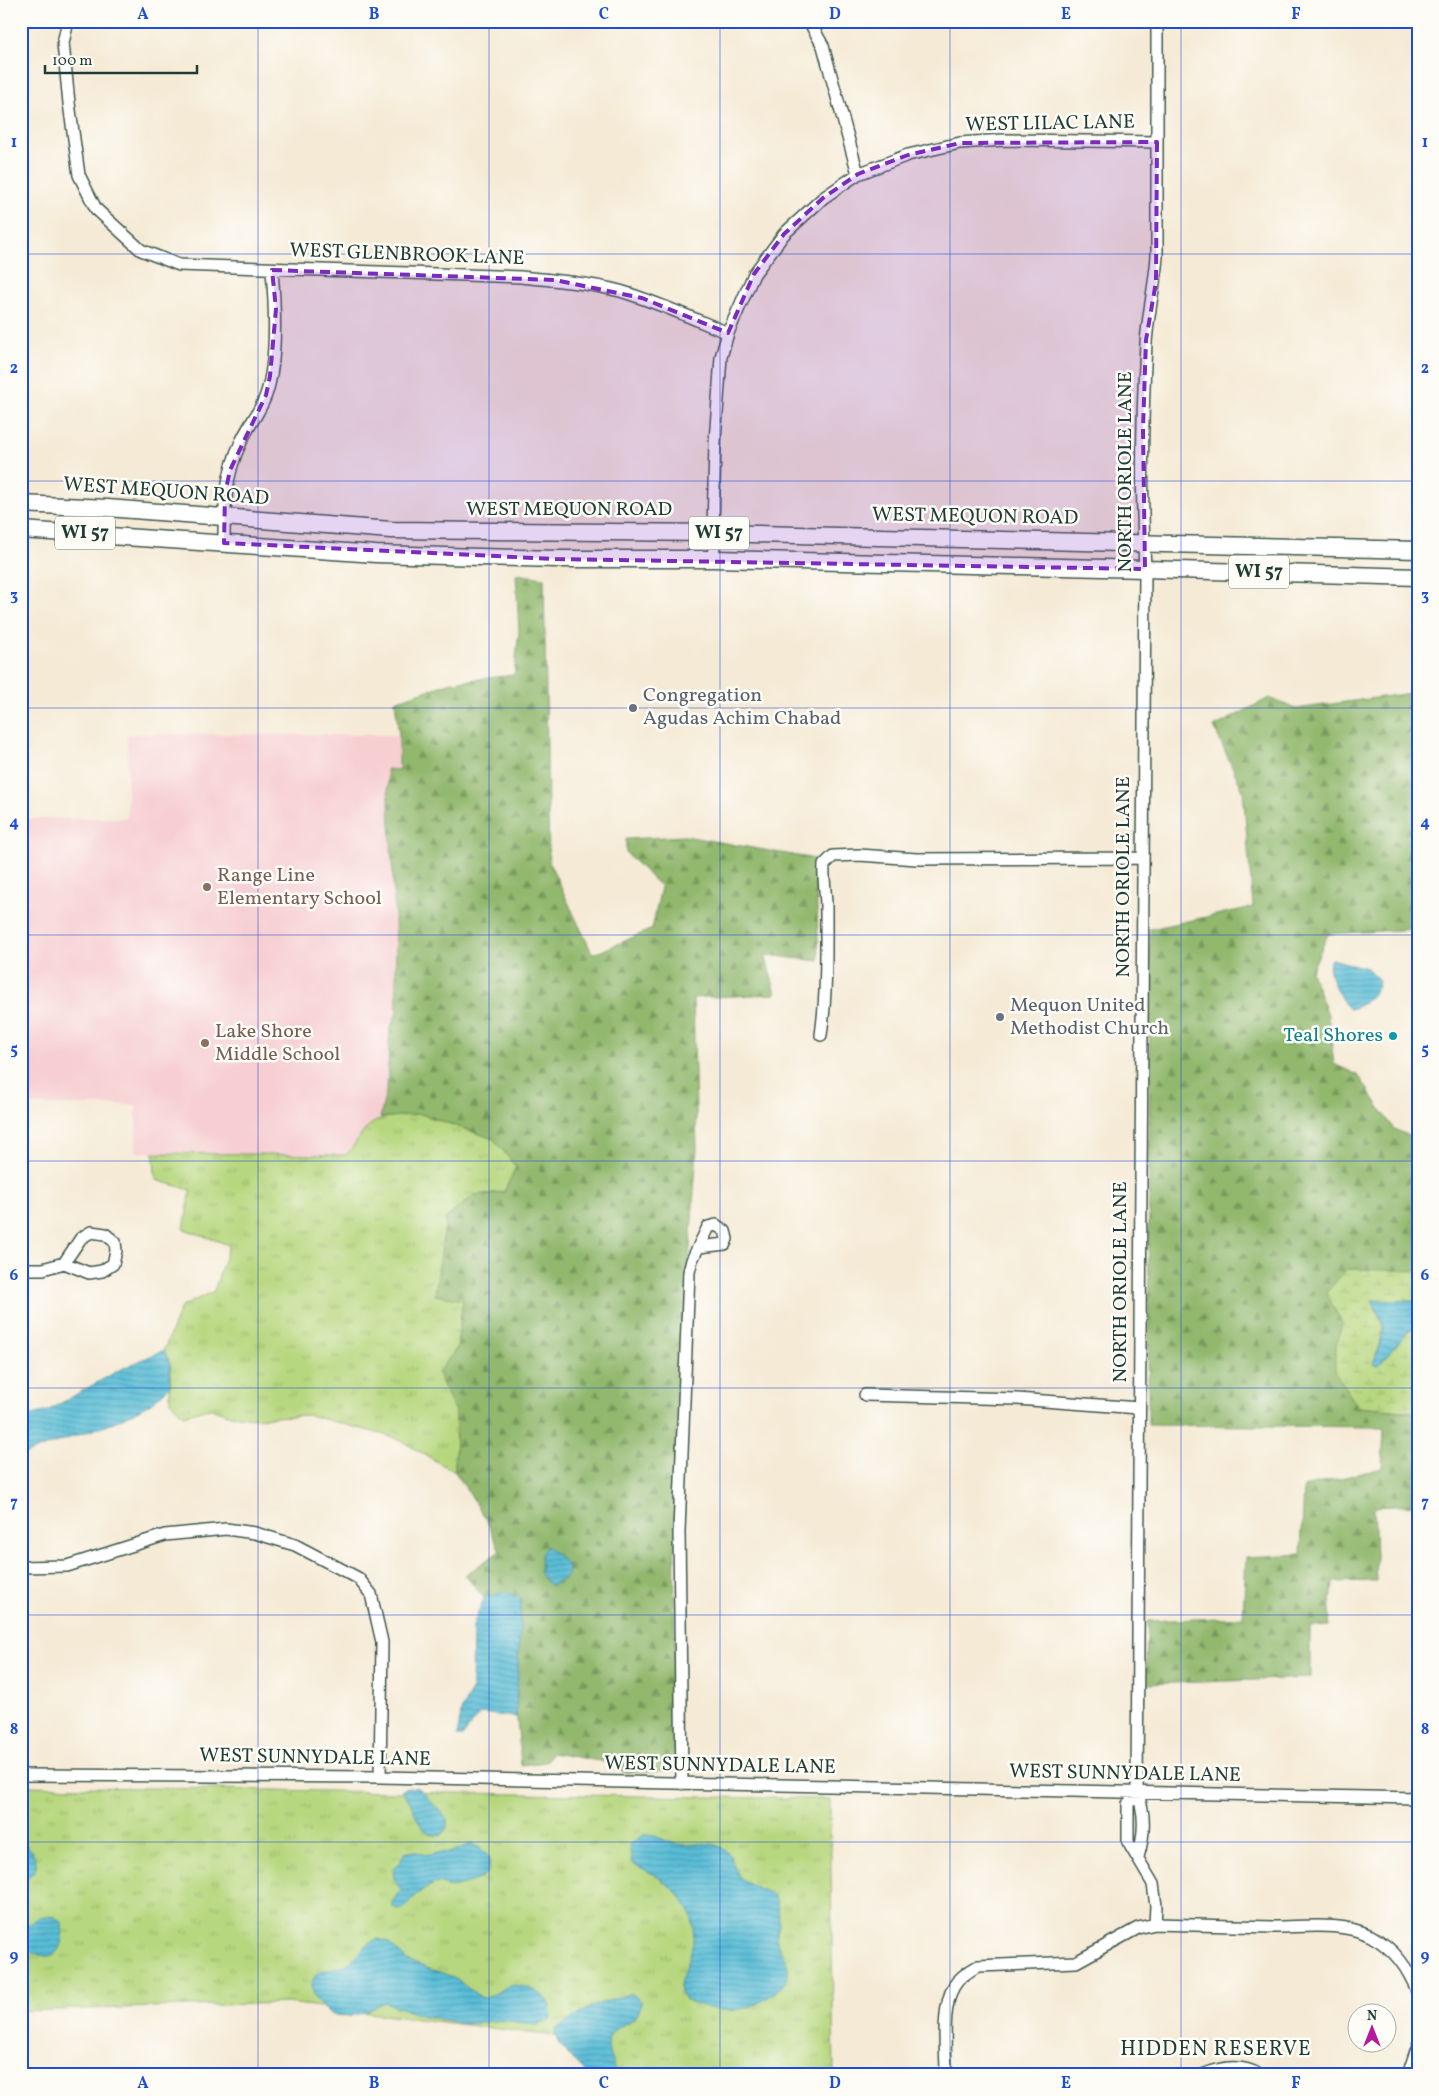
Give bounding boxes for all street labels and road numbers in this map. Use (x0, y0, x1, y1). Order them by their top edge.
street label: WEST LILAC LANE (965, 109, 1135, 139)
street label: WEST GLENBROOK LANE (289, 237, 525, 273)
street label: NORTH ORIOLE LANE (1112, 371, 1140, 573)
street label: WEST MEQUON ROAD (62, 471, 270, 513)
street label: WEST MEQUON ROAD (466, 496, 672, 524)
street label: WEST MEQUON ROAD (872, 501, 1078, 533)
road number: WI 57 (55, 516, 115, 550)
road number: WI 57 (689, 516, 749, 550)
road number: WI 57 (1229, 556, 1289, 588)
street label: NORTH ORIOLE LANE (1110, 776, 1138, 978)
street label: NORTH ORIOLE LANE (1107, 1181, 1135, 1383)
street label: WEST SUNNYDALE LANE (199, 1742, 431, 1774)
street label: WEST SUNNYDALE LANE (604, 1750, 836, 1782)
street label: WEST SUNNYDALE LANE (1009, 1758, 1241, 1790)

